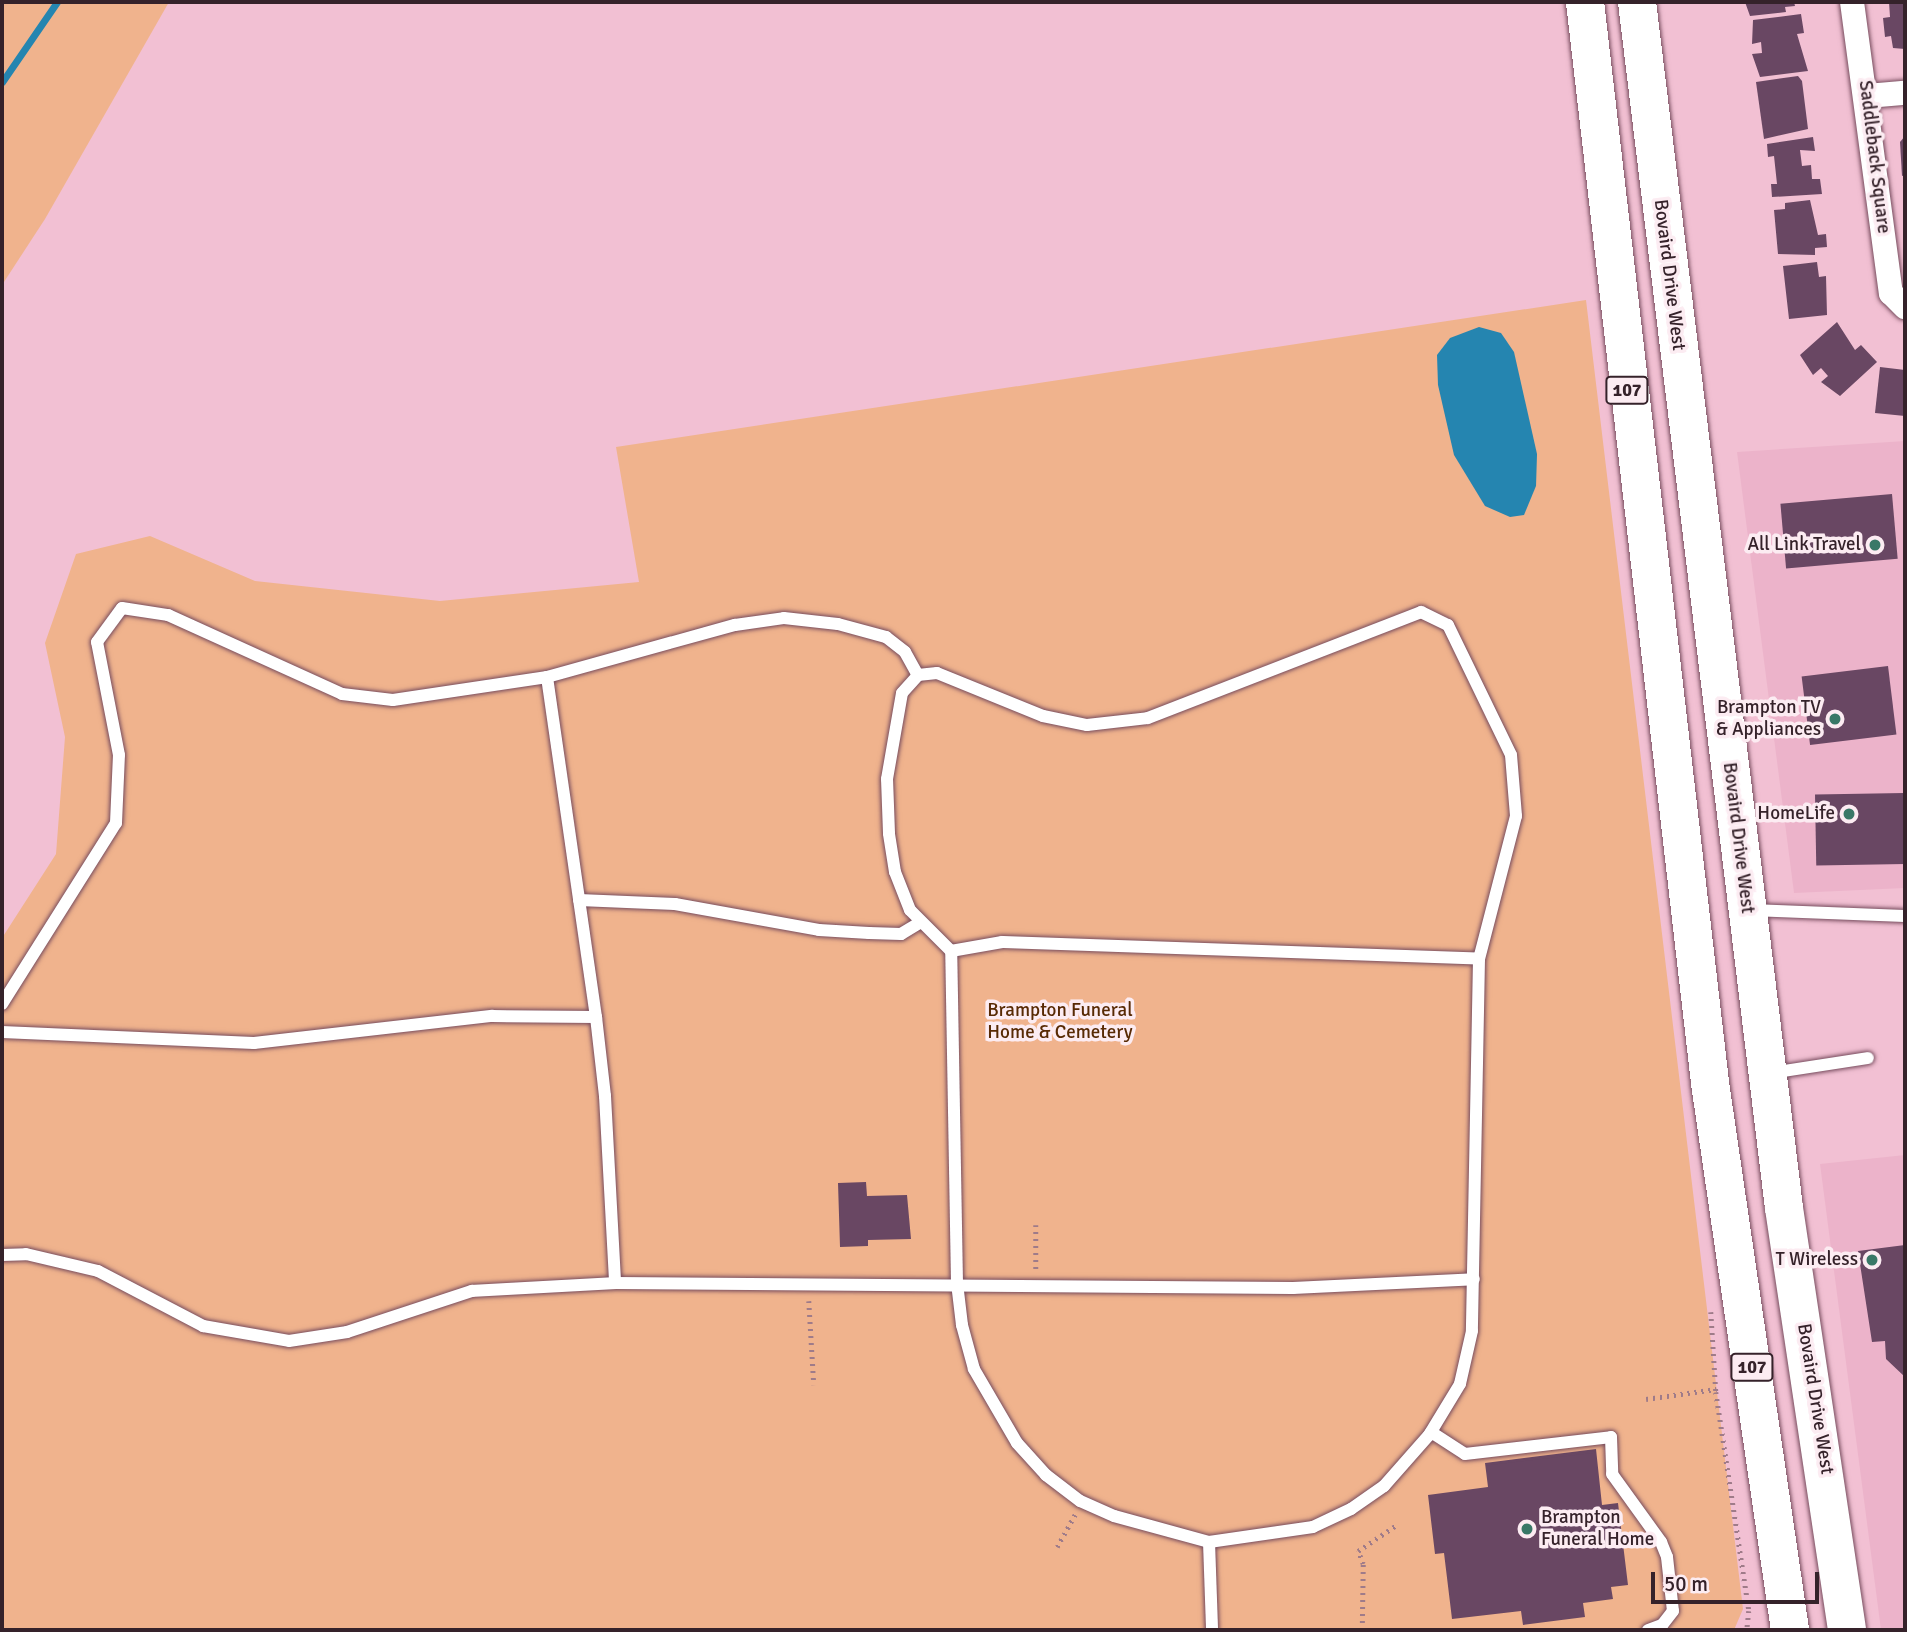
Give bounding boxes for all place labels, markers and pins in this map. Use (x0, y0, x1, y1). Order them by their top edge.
place label: All Link Travel (1748, 534, 1861, 556)
marker: All Link Travel (1867, 537, 1883, 553)
place label: Brampton TV & Appliances (1716, 697, 1821, 741)
marker: Brampton TV & Appliances (1827, 711, 1843, 727)
place label: HomeLife (1757, 803, 1835, 825)
marker: HomeLife (1841, 806, 1857, 822)
place label: T Wireless (1776, 1249, 1858, 1271)
marker: T Wireless (1864, 1252, 1880, 1268)
place label: Brampton Funeral Home (1541, 1507, 1654, 1551)
marker: Brampton Funeral Home (1519, 1521, 1535, 1537)

